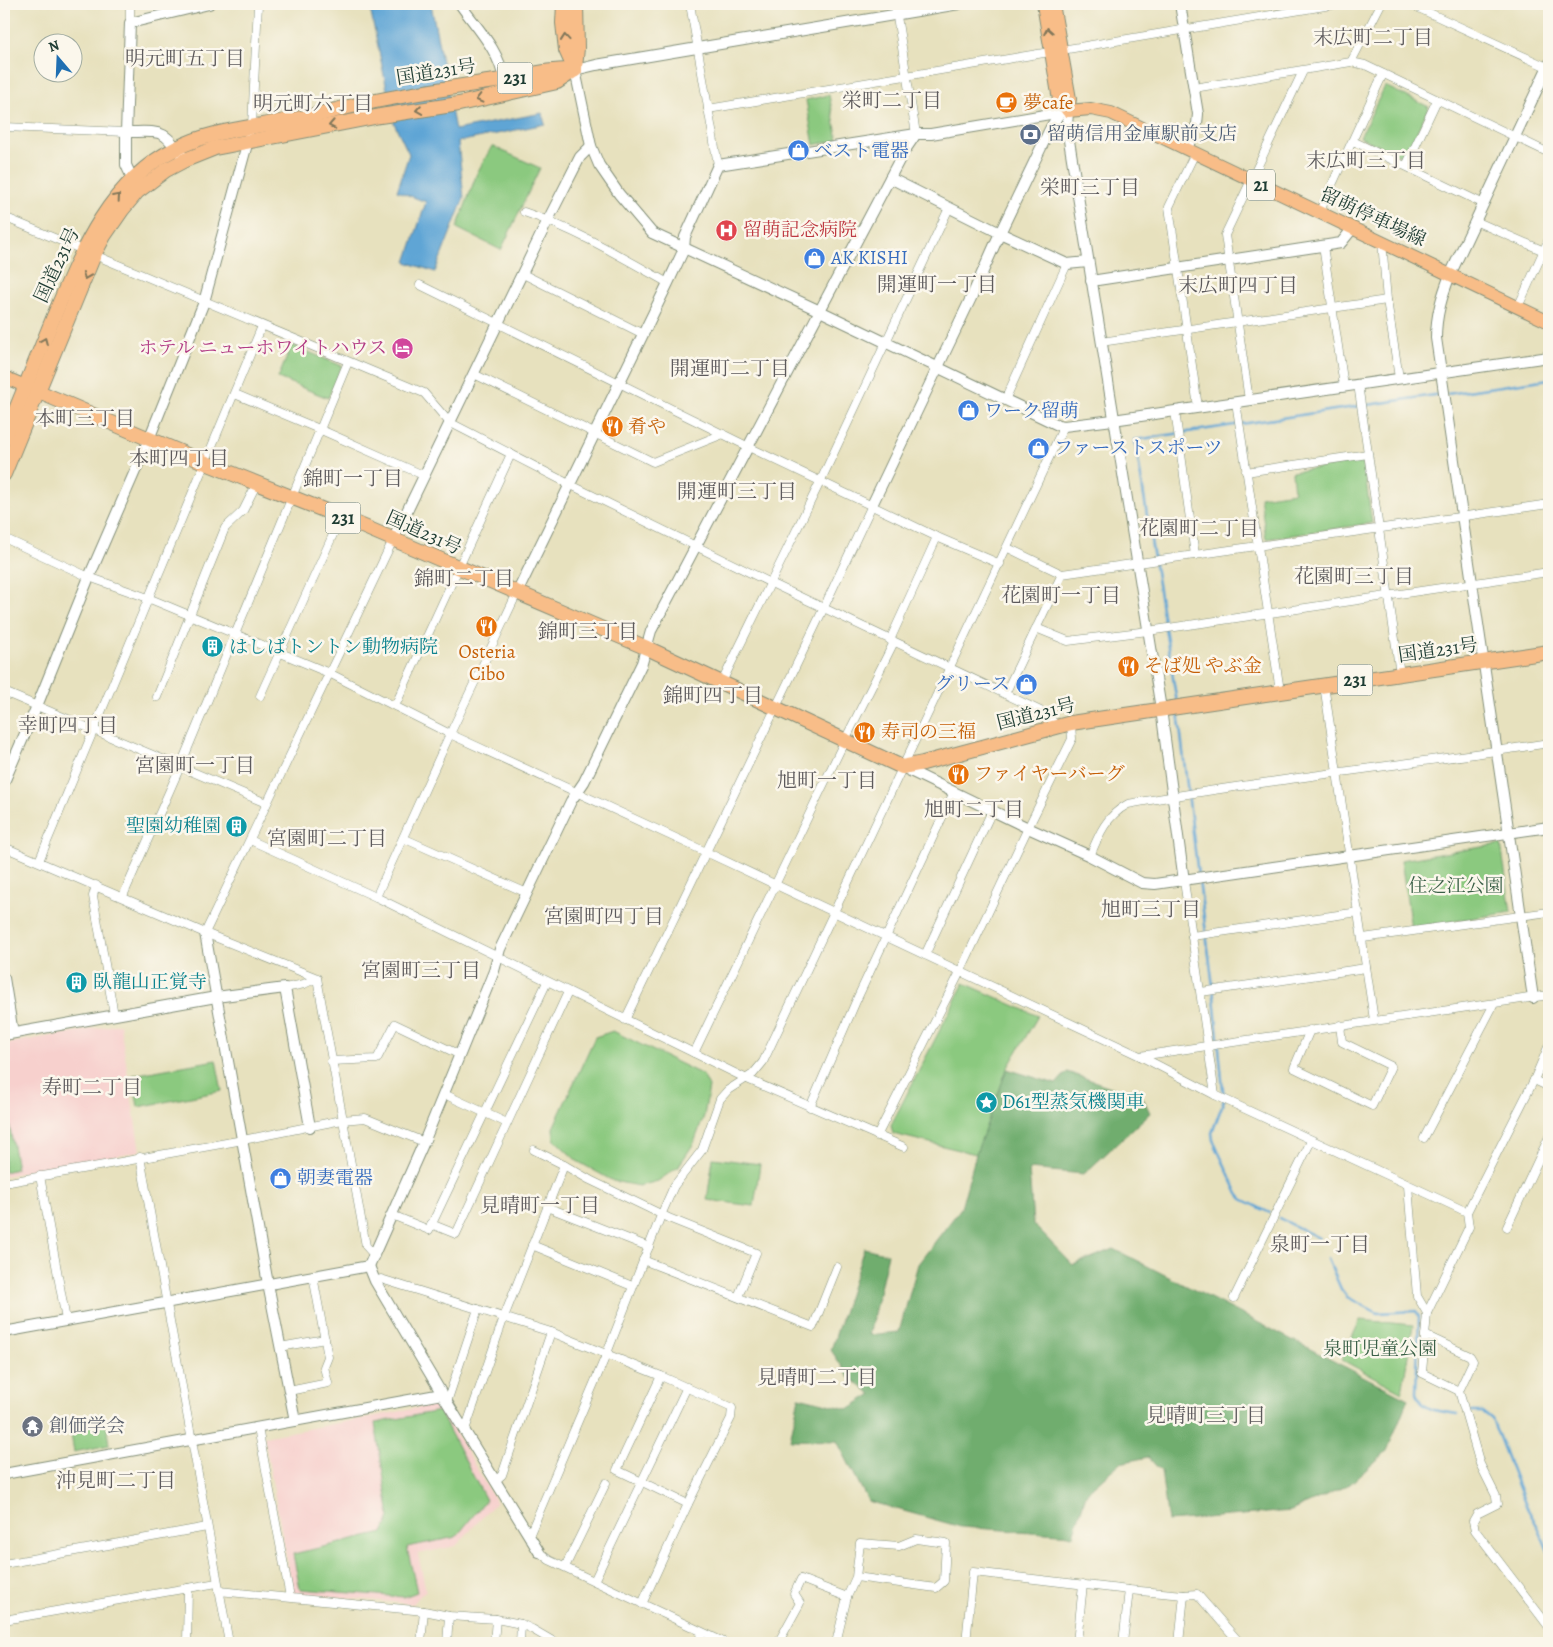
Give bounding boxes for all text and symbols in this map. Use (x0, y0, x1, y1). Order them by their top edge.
district label: 末広町二丁目 (1313, 24, 1433, 51)
one-way arrow (1043, 27, 1053, 36)
north arrow (32, 32, 82, 82)
one-way arrow (560, 34, 571, 42)
text: N (46, 36, 62, 57)
district label: 明元町五丁目 (125, 45, 245, 72)
street label: 国道231号 (394, 53, 478, 91)
road number: 231 (498, 62, 532, 94)
district label: 栄町二丁目 (842, 87, 942, 114)
district label: 明元町六丁目 (253, 90, 373, 117)
place label: 夢cafe (1023, 90, 1073, 116)
cafe icon: 夢cafe (995, 91, 1019, 115)
one-way arrow (474, 93, 483, 104)
one-way arrow (415, 105, 424, 115)
one-way arrow (328, 120, 337, 130)
place label: 留萌信用金庫駅前支店 (1047, 121, 1237, 147)
bank icon: 留萌信用金庫駅前支店 (1019, 122, 1043, 146)
place label: ベスト電器 (814, 138, 909, 164)
shop icon: ベスト電器 (786, 139, 810, 163)
district label: 末広町三丁目 (1306, 147, 1426, 174)
road number: 21 (1247, 170, 1275, 200)
district label: 栄町三丁目 (1040, 174, 1140, 201)
street label: 留萌停車場線 (1316, 181, 1430, 253)
one-way arrow (112, 194, 120, 203)
place label: 留萌記念病院 (743, 217, 857, 243)
hospital icon: 留萌記念病院 (715, 218, 739, 242)
street label: 国道231号 (28, 223, 86, 307)
place label: AK KISHI (830, 245, 908, 271)
shop icon: AK KISHI (803, 246, 827, 270)
one-way arrow (81, 271, 92, 280)
district label: 開運町一丁目 (877, 271, 997, 298)
district label: 末広町四丁目 (1178, 272, 1298, 299)
place label: ホテル ニューホワイトハウス (139, 335, 387, 361)
hotel icon: ホテル ニューホワイトハウス (391, 336, 415, 360)
one-way arrow (37, 337, 48, 346)
district label: 開運町二丁目 (670, 355, 790, 382)
place label: ワーク留萌 (984, 398, 1079, 424)
shop icon: ワーク留萌 (956, 399, 980, 423)
district label: 本町三丁目 (35, 405, 135, 432)
place label: 肴や (628, 414, 666, 440)
restaurant icon: 肴や (600, 415, 624, 439)
place label: ファーストスポーツ (1054, 435, 1223, 461)
shop icon: ファーストスポーツ (1026, 436, 1050, 460)
district label: 本町四丁目 (129, 445, 229, 472)
district label: 錦町一丁目 (303, 465, 403, 492)
district label: 開運町三丁目 (677, 478, 797, 505)
road number: 231 (326, 502, 360, 534)
street label: 国道231号 (382, 505, 466, 561)
district label: 花園町二丁目 (1139, 515, 1259, 542)
district label: 花園町三丁目 (1294, 563, 1414, 590)
district label: 錦町二丁目 (414, 565, 514, 592)
district label: 花園町一丁目 (1001, 582, 1121, 609)
restaurant icon: Osteria Cibo (475, 614, 499, 638)
district label: 錦町三丁目 (538, 618, 638, 645)
street label: 国道231号 (1396, 632, 1480, 668)
place label: はしばトントン動物病院 (229, 634, 438, 660)
building icon: はしばトントン動物病院 (201, 635, 225, 659)
place label: Osteria Cibo (458, 639, 516, 687)
place label: そば処 やぶ金 (1144, 653, 1262, 679)
restaurant icon: そば処 やぶ金 (1116, 654, 1140, 678)
road number: 231 (1338, 664, 1372, 696)
place label: グリース (935, 671, 1010, 697)
shop icon: グリース (1014, 672, 1038, 696)
district label: 錦町四丁目 (663, 682, 763, 709)
street label: 国道231号 (994, 692, 1078, 736)
district label: 幸町四丁目 (18, 712, 118, 739)
place label: 寿司の三福 (881, 719, 976, 745)
restaurant icon: 寿司の三福 (853, 720, 877, 744)
district label: 宮園町一丁目 (135, 752, 255, 779)
place label: ファイヤーバーグ (974, 761, 1125, 787)
restaurant icon: ファイヤーバーグ (946, 762, 970, 786)
district label: 旭町一丁目 (777, 767, 877, 794)
district label: 旭町二丁目 (924, 796, 1024, 823)
place label: 聖園幼稚園 (126, 813, 221, 839)
building icon: 聖園幼稚園 (225, 814, 249, 838)
district label: 宮園町二丁目 (267, 825, 387, 852)
park label: 住之江公園 (1408, 873, 1504, 899)
district label: 旭町三丁目 (1101, 896, 1201, 923)
district label: 宮園町四丁目 (544, 903, 664, 930)
district label: 宮園町三丁目 (361, 957, 481, 984)
place label: 臥龍山正覚寺 (93, 969, 207, 995)
building icon: 臥龍山正覚寺 (65, 970, 89, 994)
district label: 寿町二丁目 (42, 1074, 142, 1101)
place label: D61型蒸気機関車 (1002, 1089, 1145, 1115)
place icon: D61型蒸気機関車 (974, 1090, 998, 1114)
place label: 朝妻電器 (297, 1165, 373, 1191)
shop icon: 朝妻電器 (269, 1166, 293, 1190)
district label: 見晴町一丁目 (480, 1192, 600, 1219)
district label: 泉町一丁目 (1270, 1231, 1370, 1258)
park label: 泉町児童公園 (1323, 1336, 1437, 1362)
district label: 見晴町二丁目 (757, 1364, 877, 1391)
district label: 見晴町三丁目 (1146, 1402, 1266, 1429)
place label: 創価学会 (49, 1413, 125, 1439)
temple icon: 創価学会 (21, 1414, 45, 1438)
district label: 沖見町二丁目 (56, 1467, 176, 1494)

